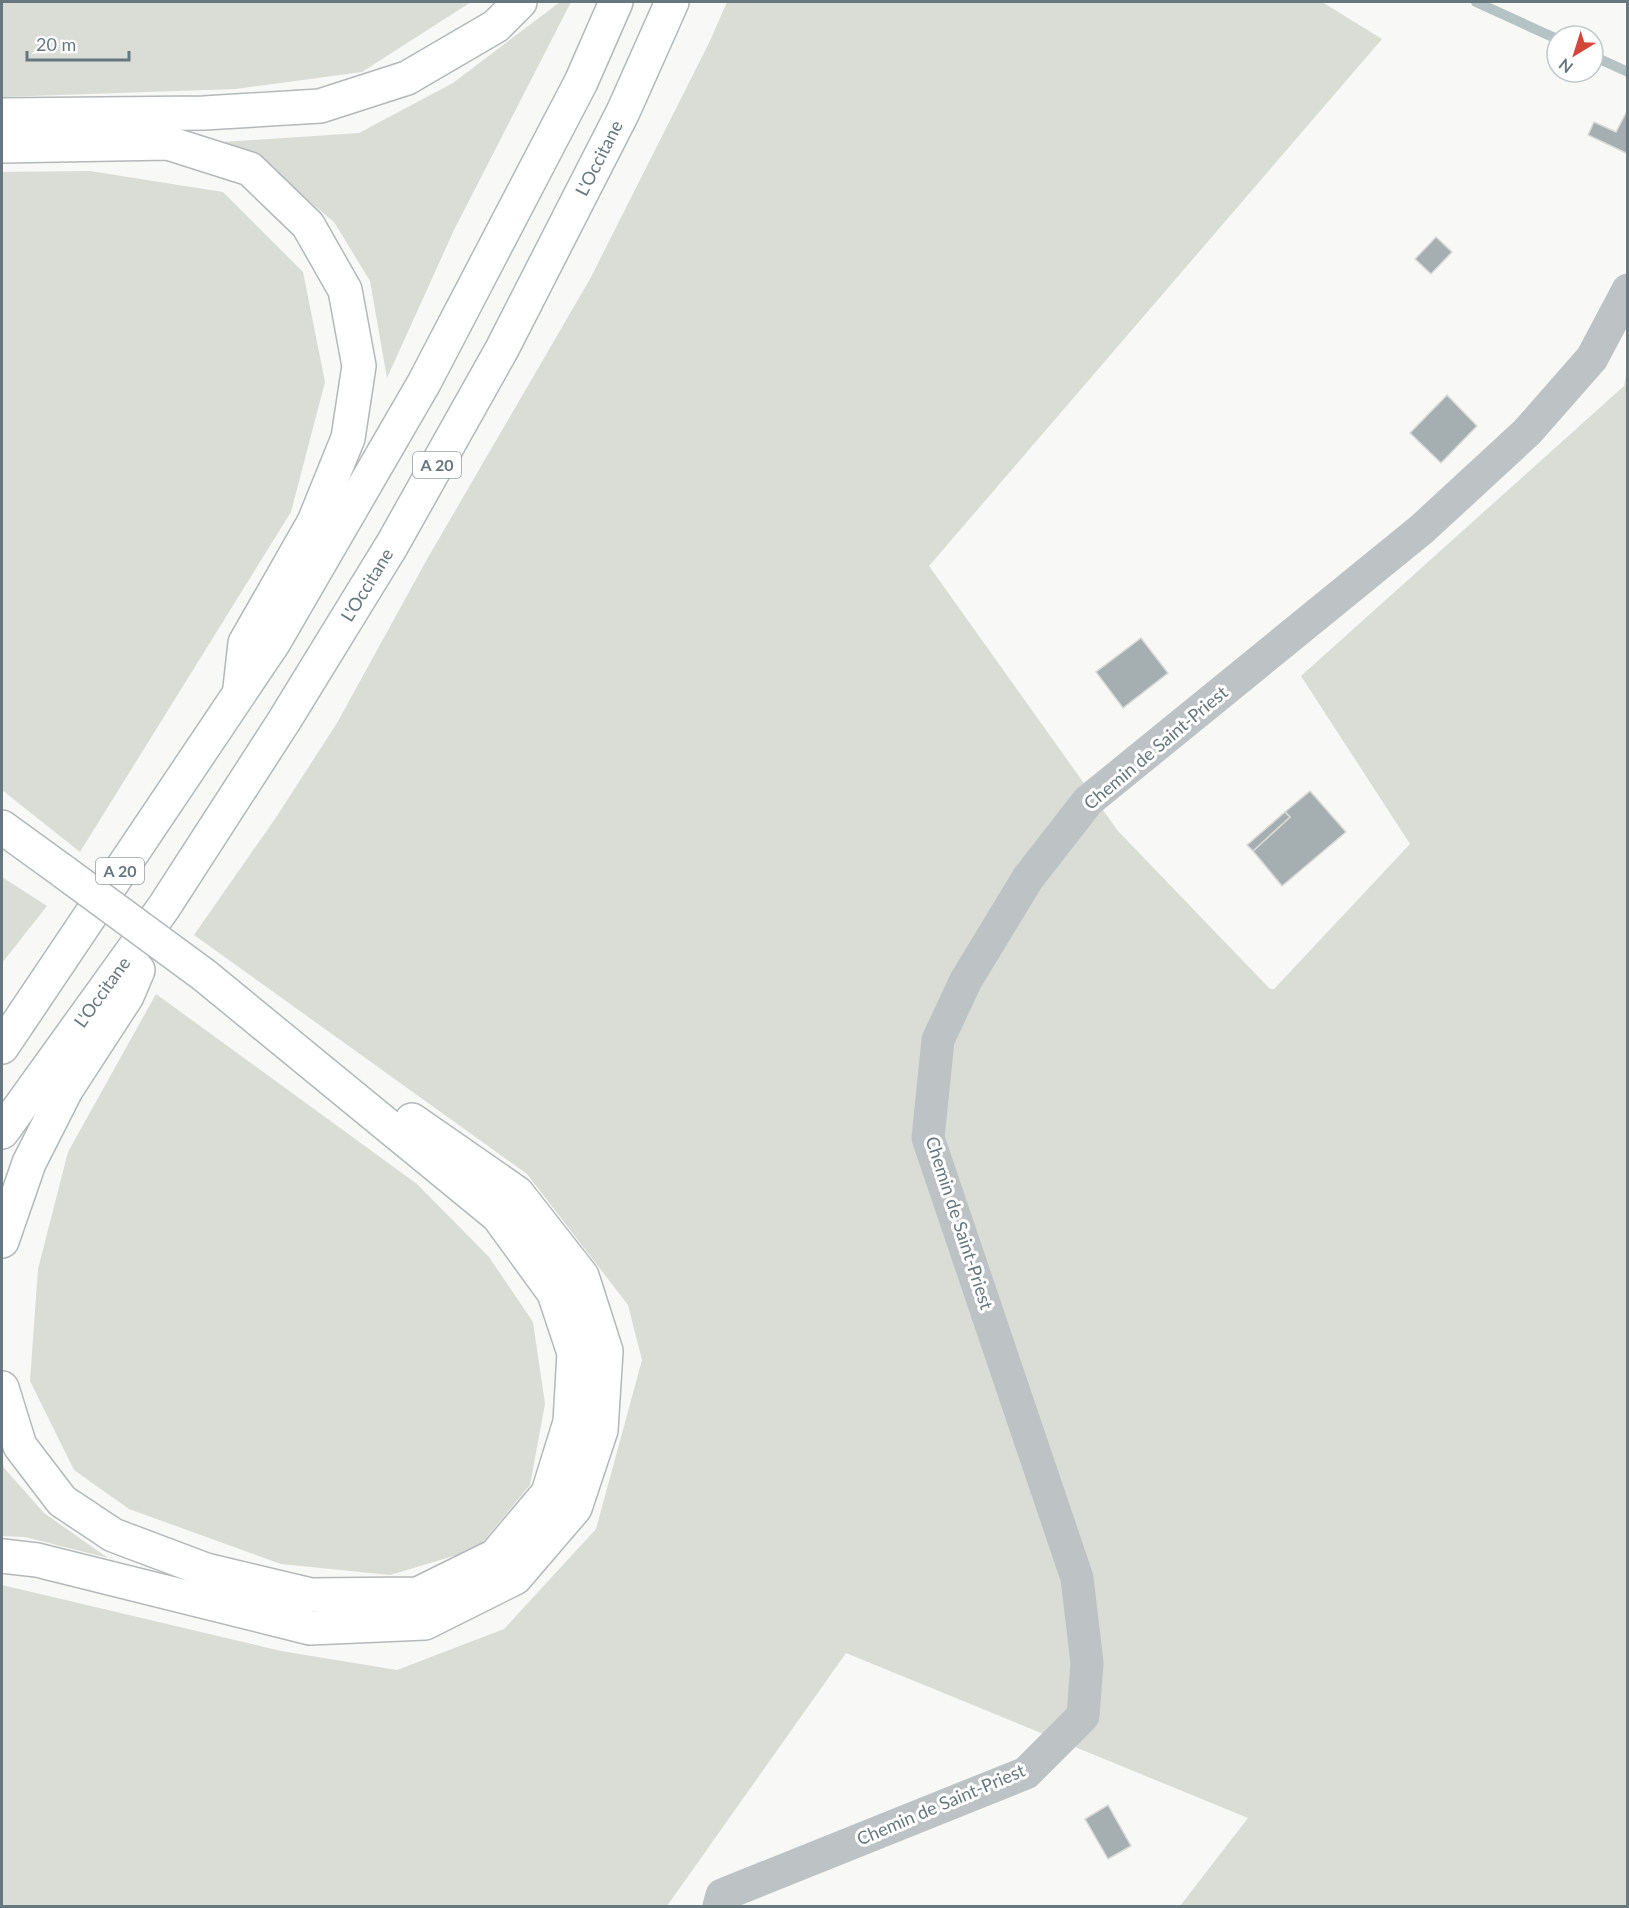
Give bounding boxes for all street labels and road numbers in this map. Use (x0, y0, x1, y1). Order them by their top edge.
street label: L'Occitane (570, 116, 627, 199)
road number: A 20 (413, 452, 461, 478)
street label: L'Occitane (336, 544, 397, 625)
street label: Chemin de Saint-Priest (1079, 680, 1232, 814)
road number: A 20 (96, 858, 144, 884)
street label: L'Occitane (69, 952, 135, 1031)
street label: Chemin de Saint-Priest (922, 1133, 999, 1313)
street label: Chemin de Saint-Priest (853, 1758, 1029, 1850)

